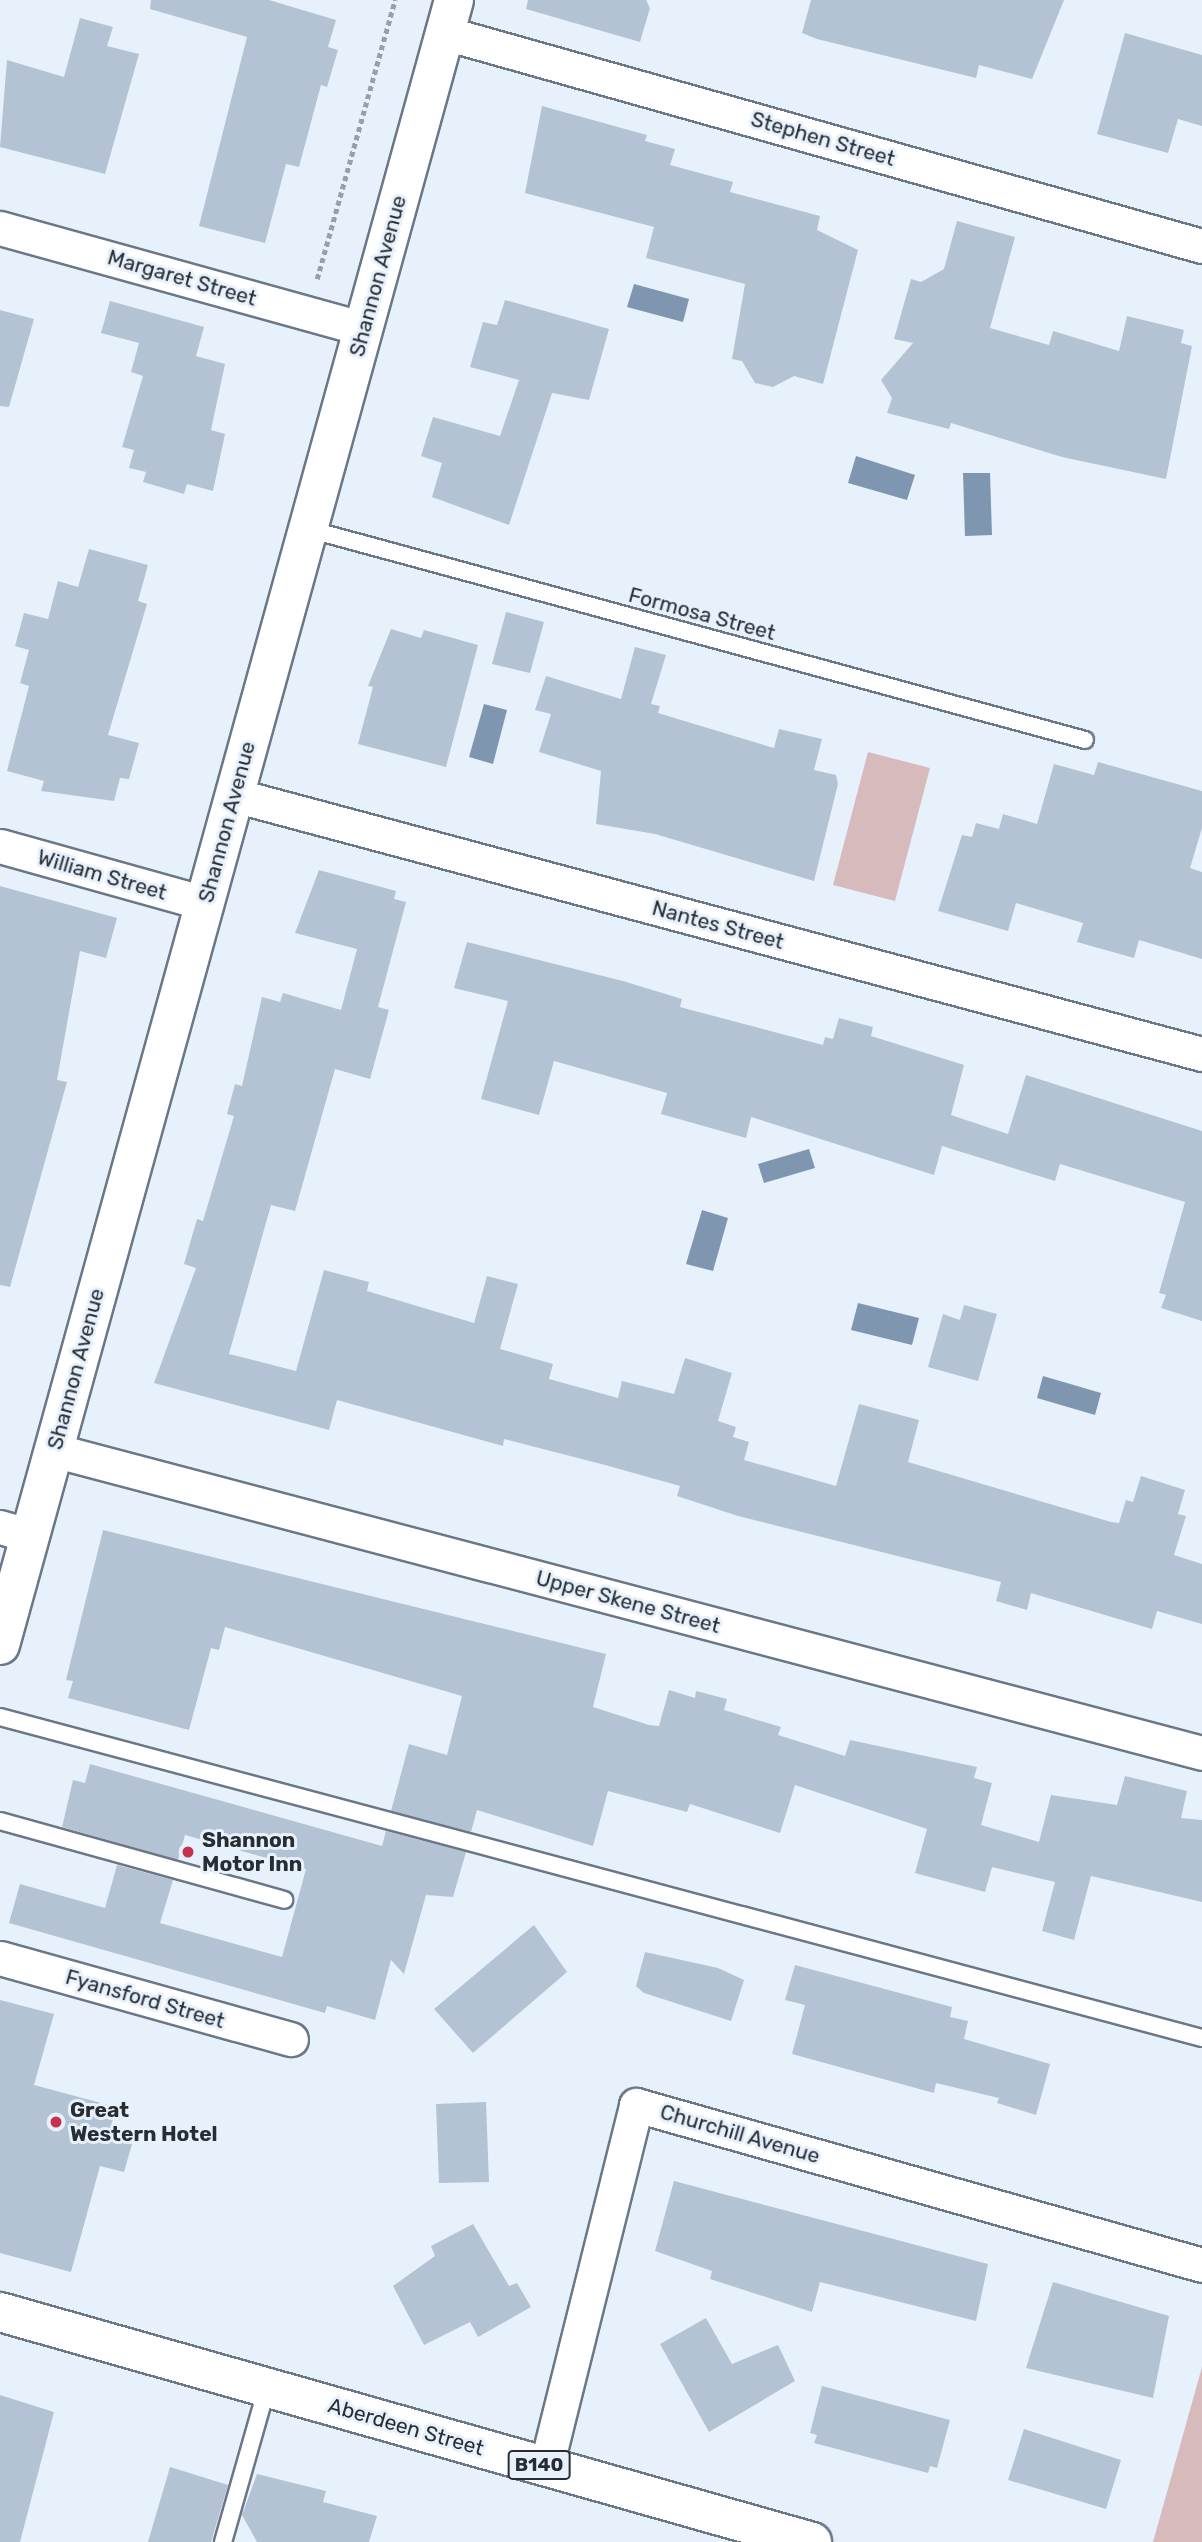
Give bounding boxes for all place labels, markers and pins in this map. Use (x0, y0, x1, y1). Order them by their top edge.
place label: Shannon Motor Inn (202, 1827, 303, 1877)
marker: Shannon Motor Inn (180, 1844, 196, 1860)
place label: Great Western Hotel (70, 2097, 218, 2147)
marker: Great Western Hotel (48, 2114, 64, 2130)

